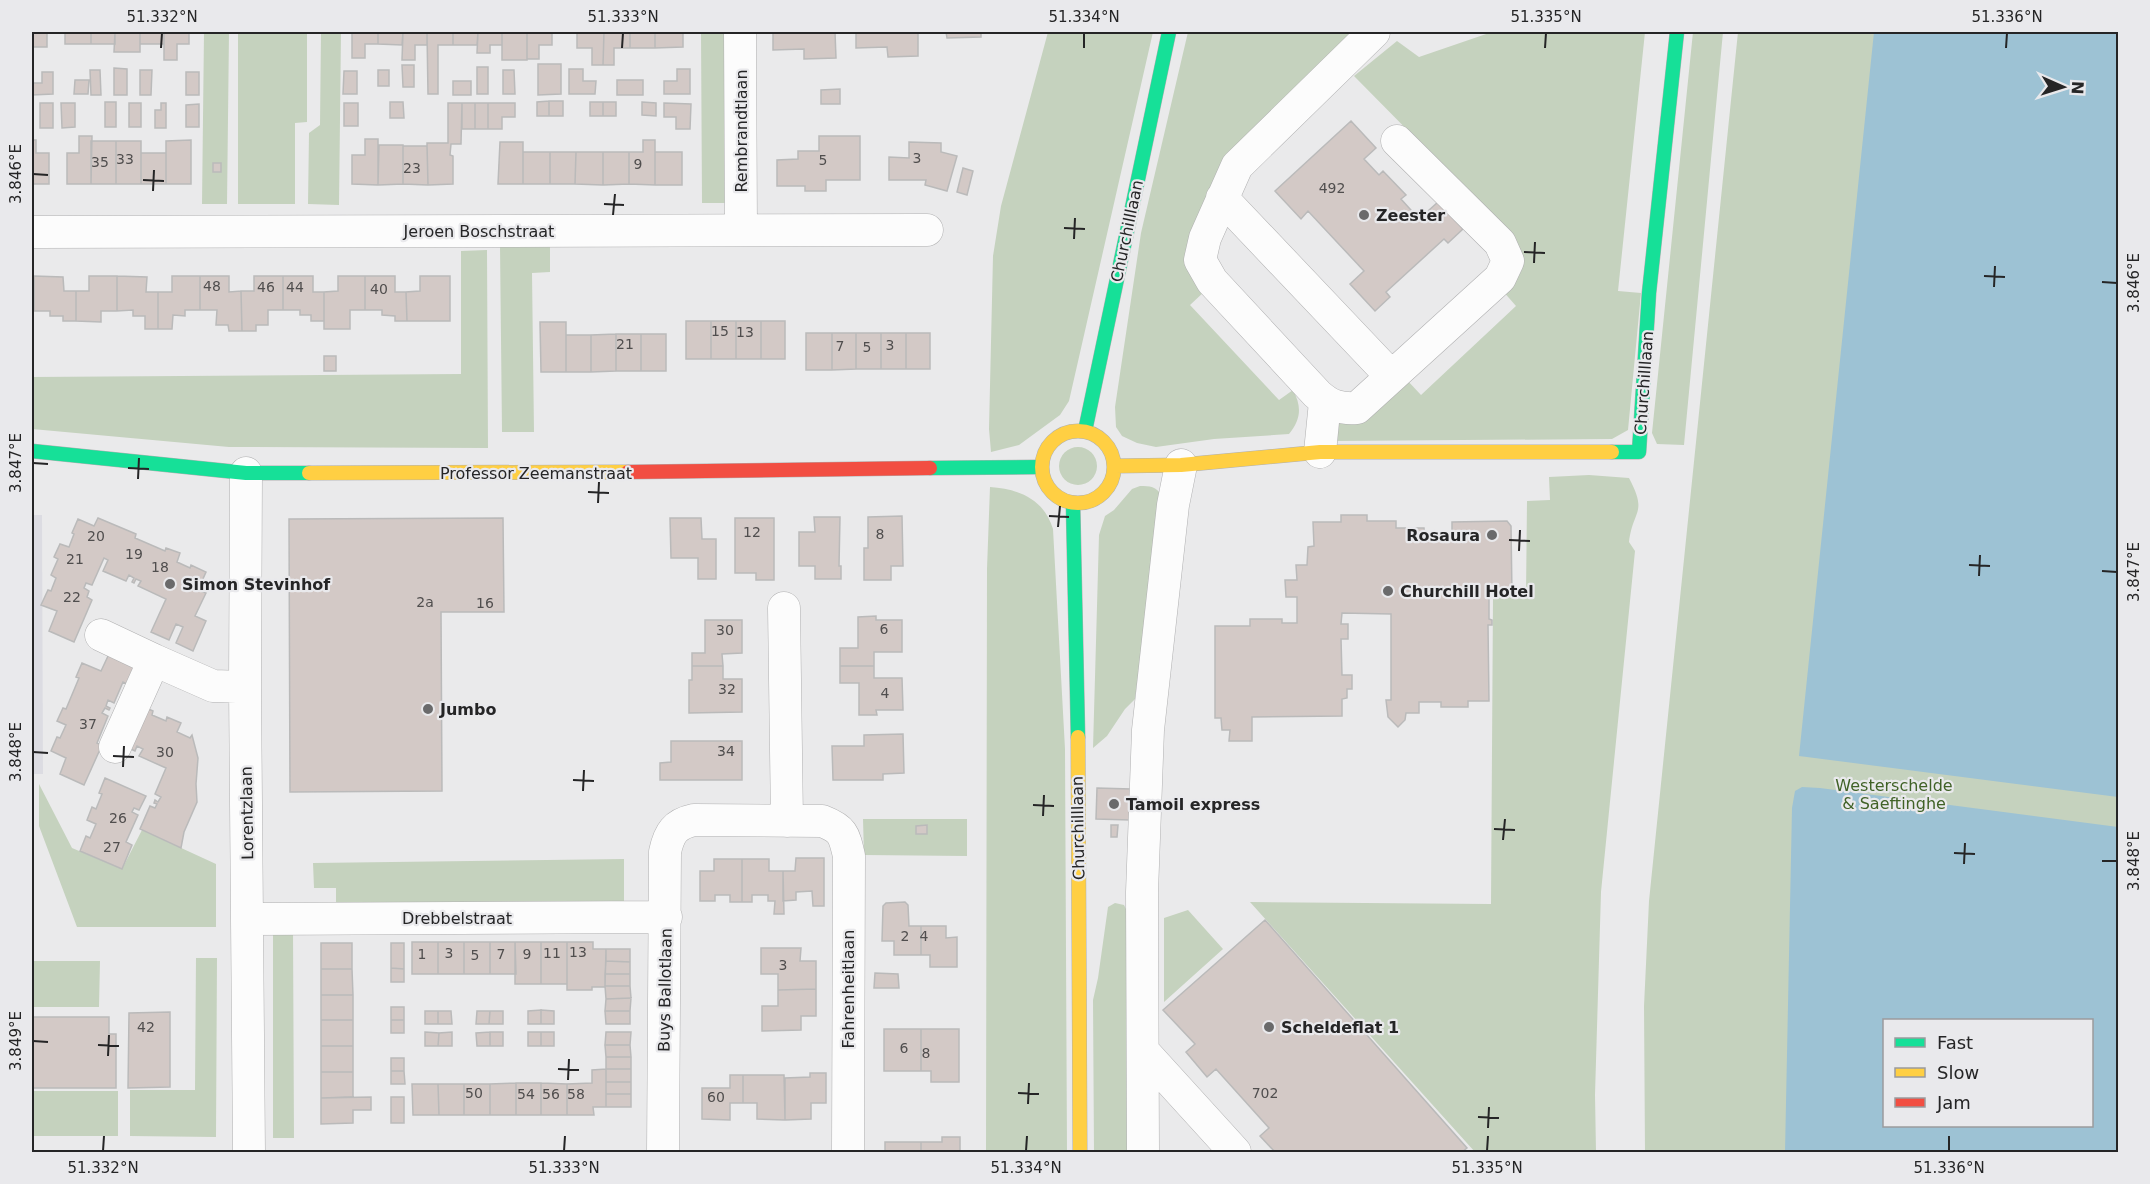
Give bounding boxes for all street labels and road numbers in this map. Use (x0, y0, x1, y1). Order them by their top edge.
street label: Rembrandtlaan (732, 69, 751, 193)
street label: Churchilllaan (1107, 178, 1147, 284)
street label: Jeroen Boschstraat (403, 222, 554, 241)
street label: Churchilllaan (1631, 330, 1657, 436)
street label: Professor Zeemanstraat (440, 464, 632, 483)
street label: Lorentzlaan (237, 766, 257, 860)
street label: Churchilllaan (1068, 776, 1088, 880)
street label: Drebbelstraat (402, 909, 512, 928)
street label: Buys Ballotlaan (654, 928, 676, 1052)
street label: Fahrenheitlaan (839, 930, 858, 1048)

